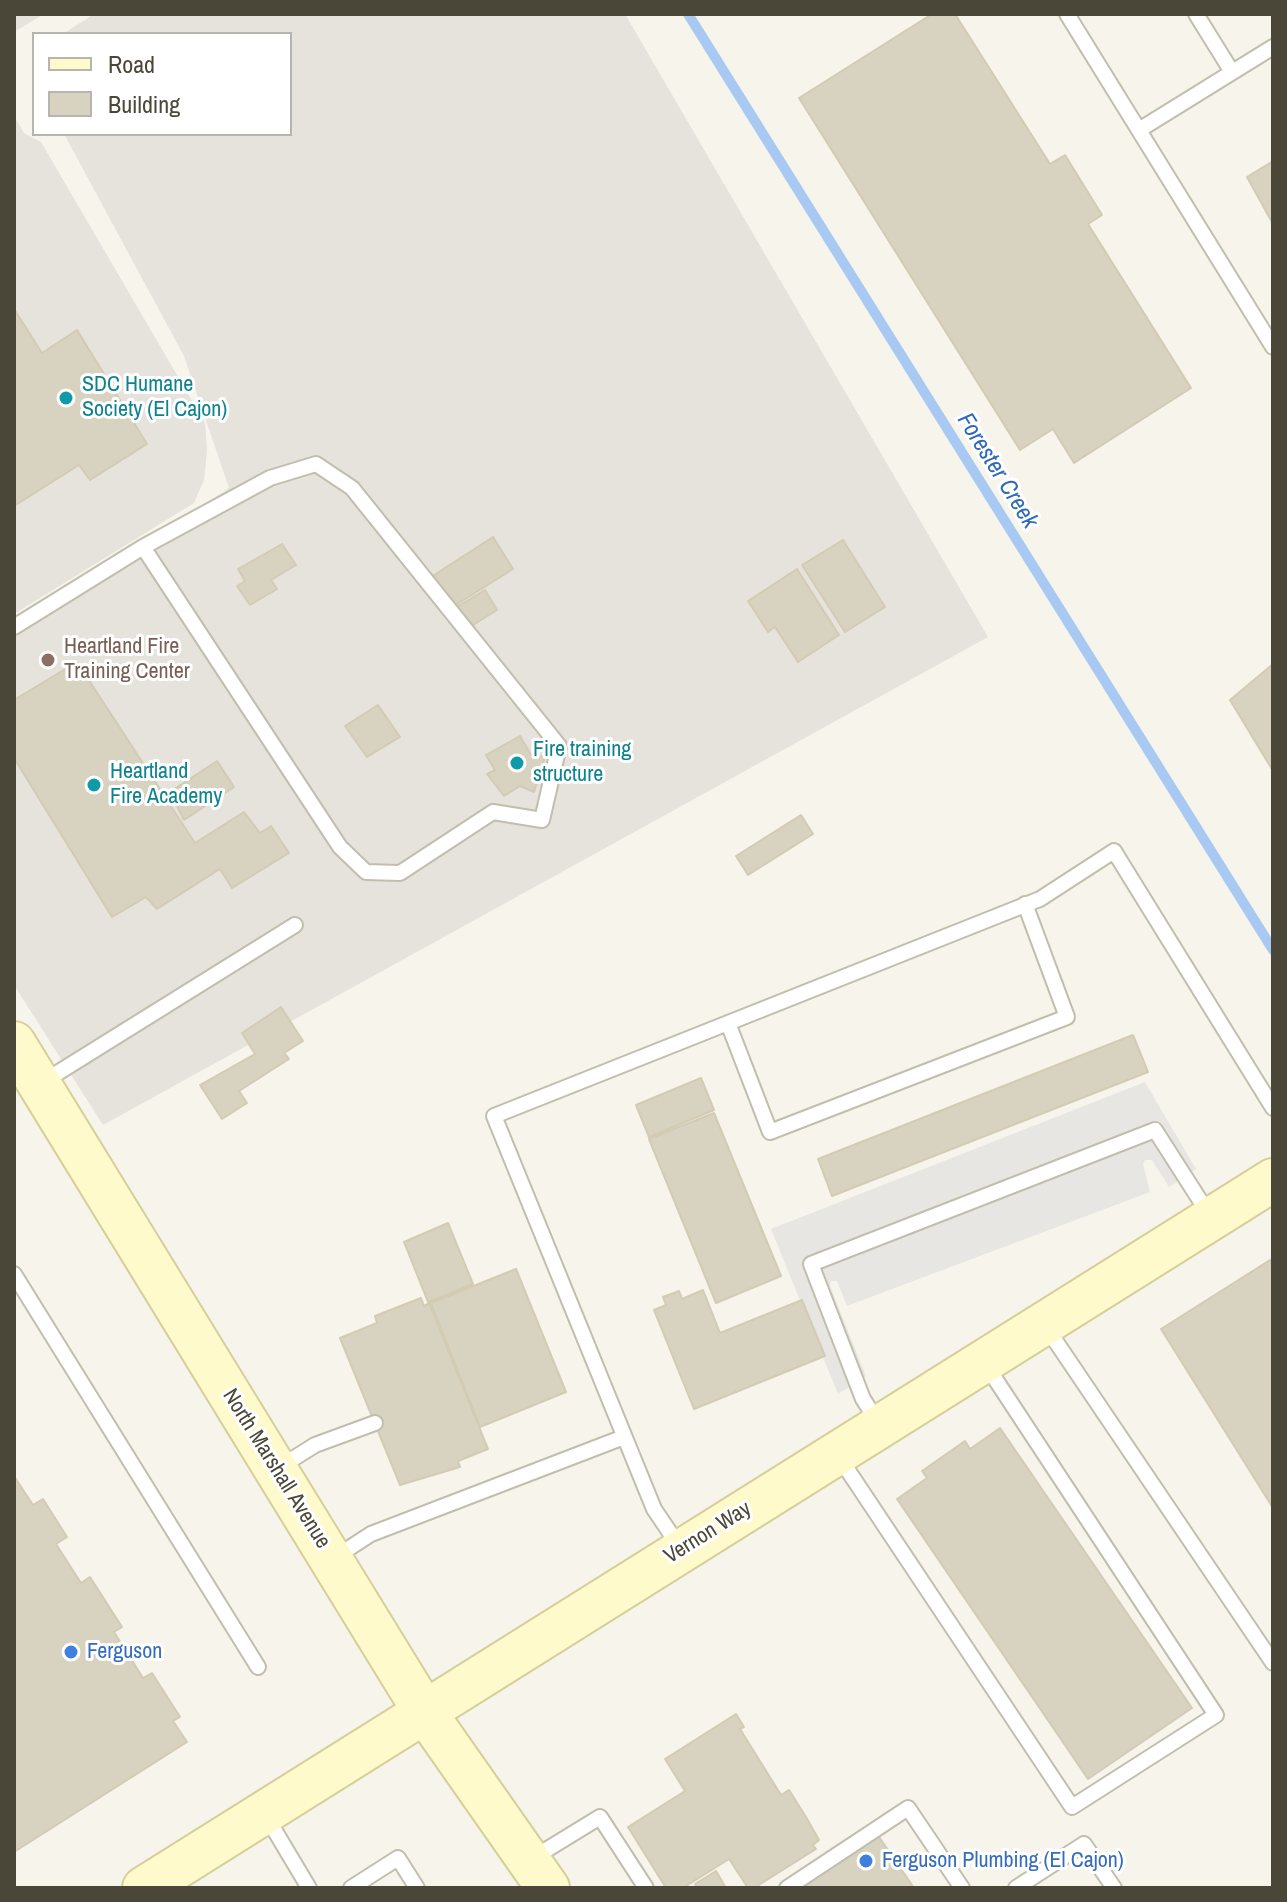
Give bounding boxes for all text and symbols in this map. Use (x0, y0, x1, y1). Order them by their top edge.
legend (32, 32, 292, 136)
text: Road (108, 48, 155, 80)
text: Building (108, 88, 180, 120)
place label: SDC Humane Society (El Cajon) (82, 372, 227, 424)
marker: SDC Humane Society (El Cajon) (57, 389, 75, 407)
water label: Forester Creek (950, 408, 1044, 534)
place label: Heartland Fire Training Center (64, 634, 190, 686)
marker: Heartland Fire Training Center (39, 651, 57, 669)
place label: Fire training structure (533, 737, 631, 788)
marker: Fire training structure (508, 754, 526, 772)
place label: Heartland Fire Academy (110, 759, 222, 810)
marker: Heartland Fire Academy (85, 776, 103, 794)
street label: North Marshall Avenue (216, 1384, 336, 1554)
street label: Vernon Way (660, 1496, 756, 1570)
place label: Ferguson (87, 1639, 162, 1665)
marker: Ferguson (62, 1643, 80, 1661)
place label: Ferguson Plumbing (El Cajon) (882, 1848, 1124, 1874)
marker: Ferguson Plumbing (El Cajon) (857, 1852, 875, 1870)

